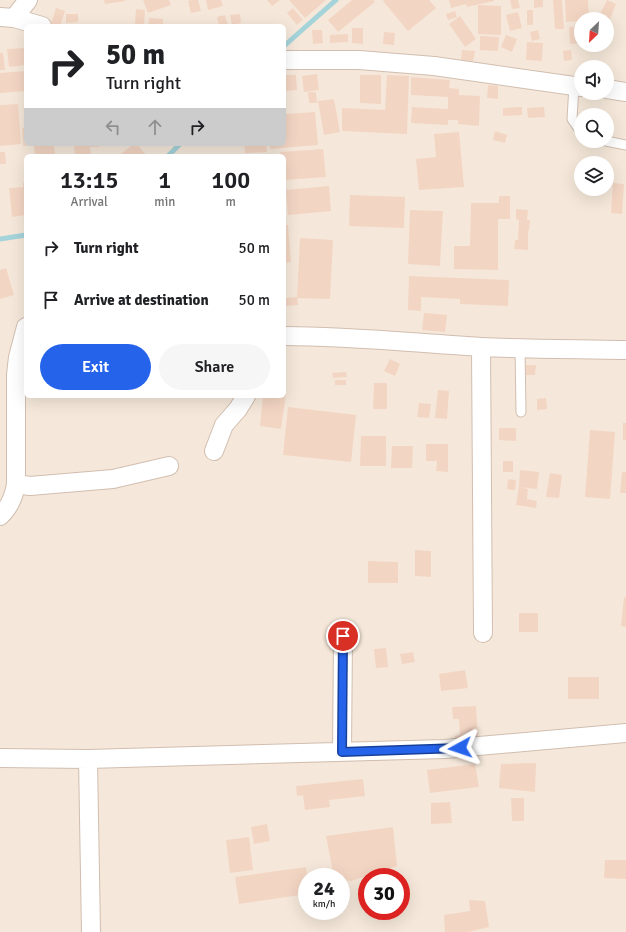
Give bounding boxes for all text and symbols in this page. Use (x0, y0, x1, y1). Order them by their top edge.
north arrow (574, 12, 614, 52)
map controls (574, 12, 614, 196)
text: 50 m (106, 38, 165, 72)
icon: right (40, 40, 92, 92)
button: sound (574, 60, 614, 100)
text: Turn right (106, 72, 181, 94)
button: search (574, 108, 614, 148)
icon: left (102, 116, 124, 138)
icon: ahead (144, 116, 166, 138)
icon: right (186, 116, 208, 138)
button: layers (574, 156, 614, 196)
text: 13:15 (60, 165, 118, 195)
text: 1 (158, 165, 171, 195)
text: 100 (211, 165, 250, 195)
text: Arrival (70, 194, 108, 210)
text: min (154, 194, 175, 210)
text: m (225, 194, 236, 210)
icon: right (40, 237, 62, 259)
text: Turn right (74, 239, 139, 257)
text: 50 m (239, 239, 270, 257)
icon: arrive (40, 289, 62, 311)
text: Arrive at destination (74, 291, 209, 309)
text: 50 m (239, 291, 270, 309)
button: Exit (40, 344, 151, 390)
button: Share (159, 344, 270, 390)
pin (326, 619, 360, 653)
icon: arrive (332, 625, 354, 647)
position arrow (439, 727, 481, 769)
speed limit sign: 30 (358, 868, 410, 920)
text: 24 (313, 876, 335, 901)
text: km/h (313, 898, 335, 910)

